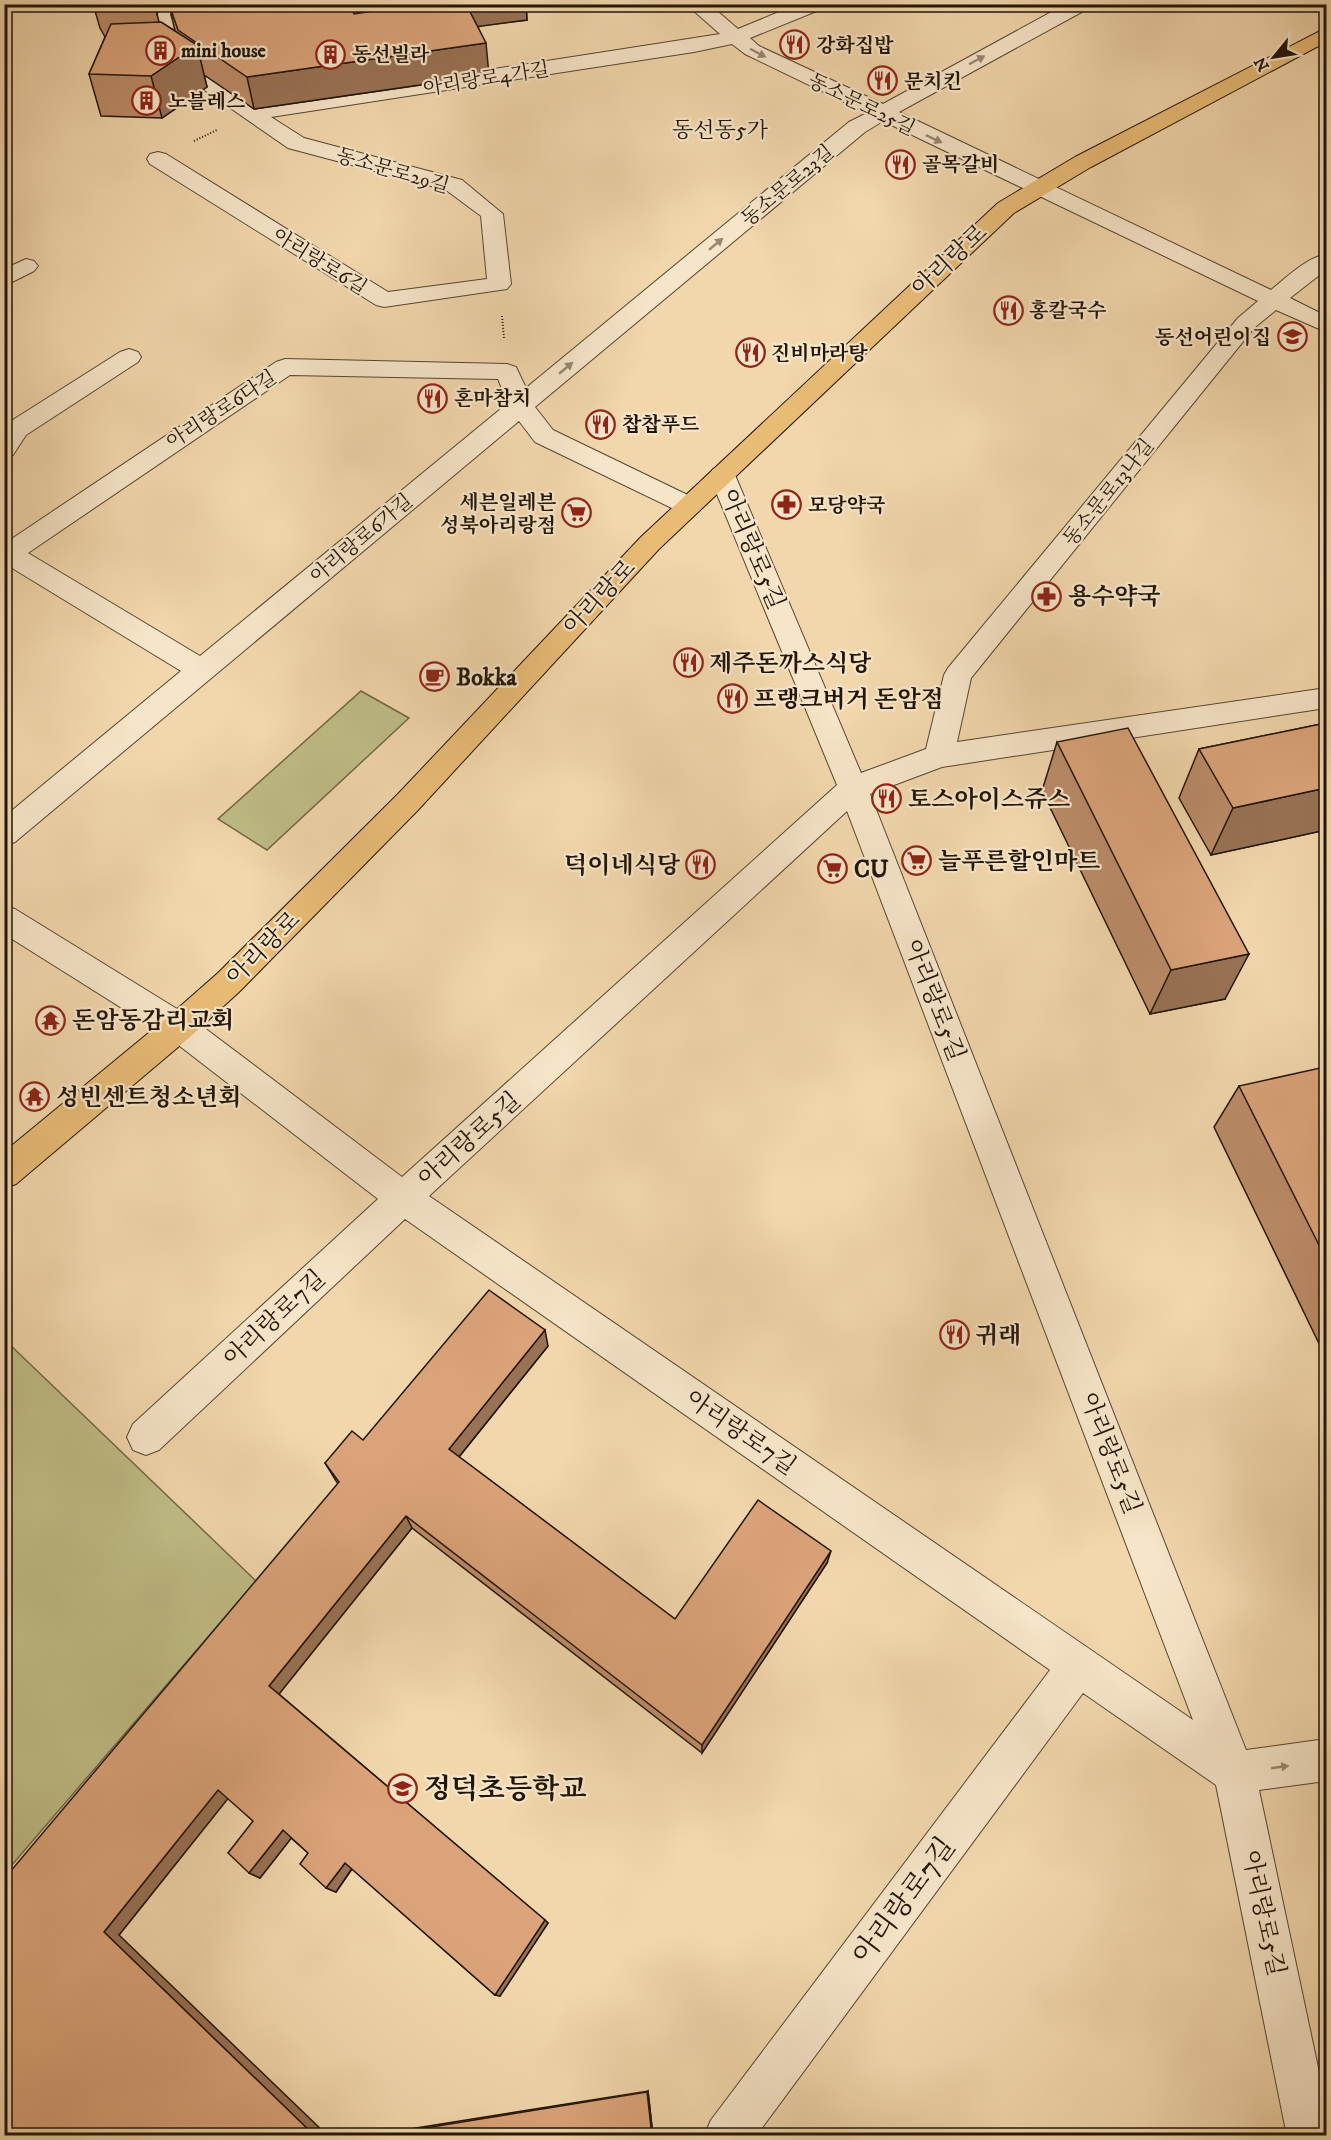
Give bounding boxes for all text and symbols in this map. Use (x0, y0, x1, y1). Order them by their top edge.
north arrow (1244, 27, 1304, 87)
restaurant icon: 강화집밥 (779, 29, 811, 61)
building icon: mini house (144, 34, 176, 66)
place label: 강화집밥 (816, 34, 894, 59)
building icon: 동선빌라 (315, 38, 347, 70)
place label: mini house (181, 39, 267, 64)
place label: 동선빌라 (352, 43, 430, 68)
one-way arrow (750, 48, 767, 58)
text: N (1250, 53, 1274, 75)
one-way arrow (969, 55, 986, 65)
street label: 아리랑로4가길 (421, 57, 551, 102)
restaurant icon: 문치킨 (867, 65, 899, 97)
street label: 동소문로25길 (804, 69, 919, 142)
place label: 문치킨 (904, 70, 962, 95)
building icon: 노블레스 (131, 85, 163, 117)
place label: 노블레스 (168, 90, 245, 115)
district label: 동선동5가 (672, 117, 769, 144)
one-way arrow (925, 134, 942, 143)
street label: 동소문로23길 (736, 140, 840, 232)
street label: 동소문로29길 (333, 143, 452, 200)
restaurant icon: 골목갈비 (885, 148, 917, 180)
place label: 골목갈비 (922, 153, 999, 178)
street label: 아리랑로 (906, 218, 994, 303)
street label: 아리랑로6길 (267, 223, 371, 301)
one-way arrow (708, 238, 723, 251)
restaurant icon: 홍칼국수 (992, 294, 1024, 326)
place label: 홍칼국수 (1029, 299, 1106, 324)
school or university icon: 동선어린이집 (1276, 321, 1308, 353)
place label: 동선어린이집 (1155, 326, 1271, 351)
restaurant icon: 진비마라탕 (734, 337, 766, 369)
place label: 진비마라탕 (771, 342, 868, 367)
one-way arrow (558, 362, 574, 375)
street label: 아리랑로6다길 (162, 365, 282, 455)
restaurant icon: 혼마참치 (417, 382, 449, 414)
place label: 혼마참치 (454, 387, 531, 412)
restaurant icon: 찹찹푸드 (585, 408, 617, 440)
place label: 찹찹푸드 (622, 413, 699, 438)
street label: 동소문로13나길 (1058, 434, 1160, 552)
street label: 아리랑로5길 (713, 485, 791, 614)
street label: 아리랑로6가길 (306, 489, 418, 589)
pharmacy icon: 모당약국 (771, 489, 803, 521)
place label: 세븐일레븐 성북아리랑점 (440, 491, 557, 539)
place label: 모당약국 (808, 494, 885, 519)
supermarket icon: 세븐일레븐 성북아리랑점 (561, 497, 593, 529)
street label: 아리랑로 (557, 554, 642, 642)
pharmacy icon: 용수약국 (1031, 580, 1063, 612)
place label: 용수약국 (1068, 582, 1161, 612)
restaurant icon: 제주돈까스식당 (672, 647, 704, 679)
place label: 제주돈까스식당 (709, 649, 872, 679)
cafe icon: Bokka (419, 661, 451, 693)
place label: Bokka (456, 663, 518, 693)
restaurant icon: 프랭크버거 돈암점 (716, 683, 748, 715)
place label: 프랭크버거 돈암점 (753, 685, 944, 715)
restaurant icon: 토스아이스쥬스 (871, 783, 903, 815)
place label: 토스아이스쥬스 (908, 785, 1070, 815)
supermarket icon: 늘푸른할인마트 (901, 845, 933, 877)
place label: 늘푸른할인마트 (938, 847, 1100, 877)
restaurant icon: 덕이네식당 (685, 849, 717, 881)
place label: 덕이네식당 (564, 851, 681, 881)
supermarket icon: CU (817, 853, 849, 885)
place label: CU (854, 855, 889, 885)
street label: 아리랑로 (220, 905, 307, 992)
street label: 아리랑로5길 (897, 935, 971, 1065)
temple icon: 돈암동감리교회 (35, 1004, 67, 1036)
place label: 돈암동감리교회 (72, 1006, 234, 1036)
temple icon: 성빈센트청소년회 (19, 1081, 51, 1113)
place label: 성빈센트청소년회 (56, 1083, 241, 1113)
street label: 아리랑로5길 (412, 1086, 527, 1194)
street label: 아리랑로7길 (217, 1264, 332, 1374)
restaurant icon: 귀래 (938, 1319, 970, 1351)
place label: 귀래 (975, 1321, 1021, 1351)
street label: 아리랑로7길 (679, 1384, 802, 1482)
street label: 아리랑로5길 (1073, 1388, 1147, 1518)
one-way arrow (1271, 1762, 1290, 1771)
school or university icon: 정덕초등학교 (387, 1772, 419, 1804)
place label: 정덕초등학교 (424, 1772, 586, 1807)
street label: 아리랑로7길 (845, 1830, 963, 1971)
street label: 아리랑로5길 (1235, 1848, 1291, 1979)

